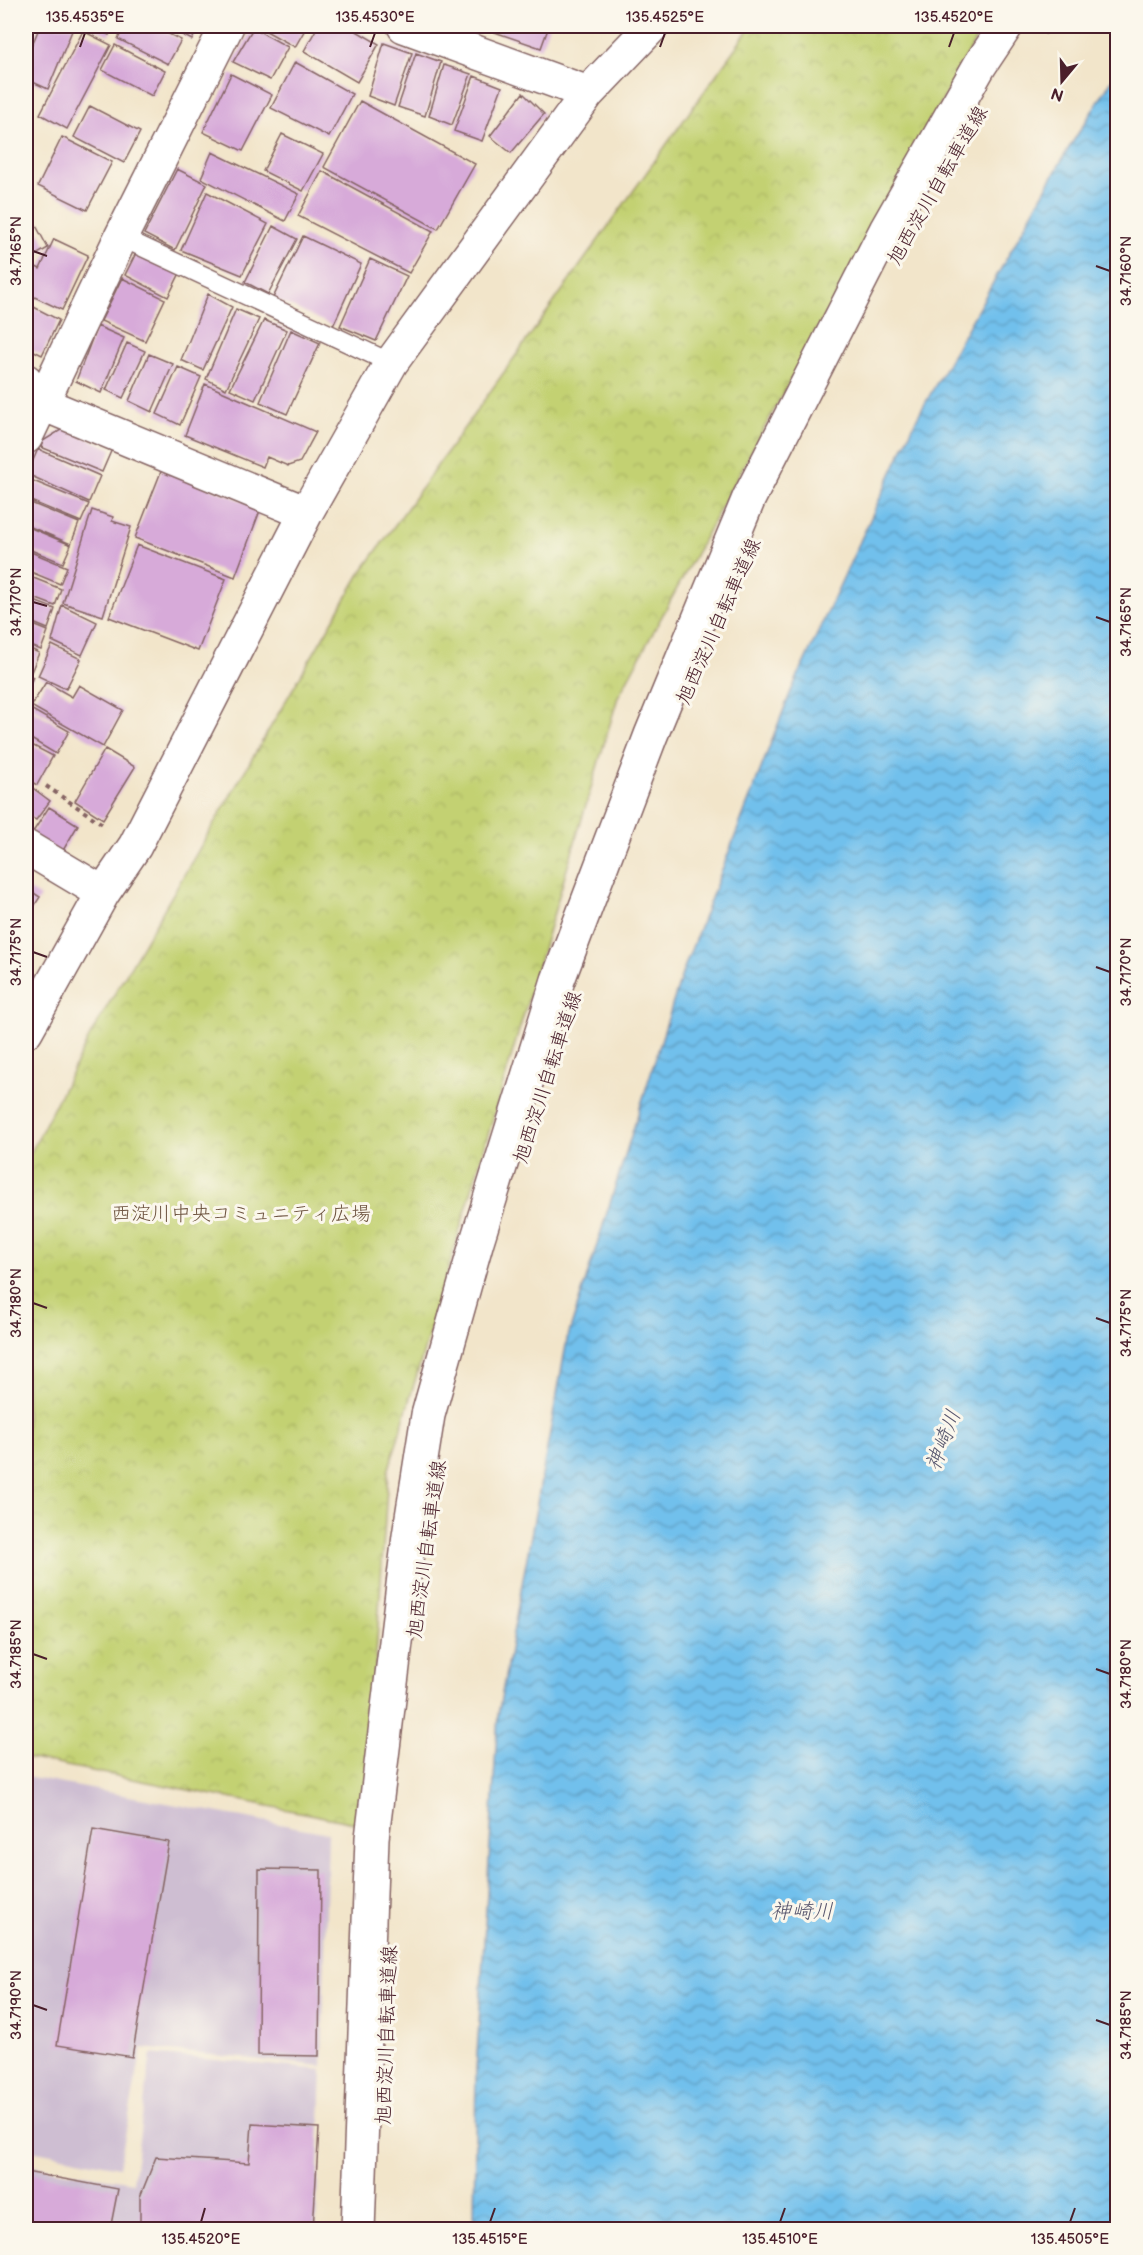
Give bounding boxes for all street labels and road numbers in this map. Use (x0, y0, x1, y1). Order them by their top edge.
street label: 旭西淀川自転車道線 (882, 102, 993, 269)
street label: 旭西淀川自転車道線 (671, 534, 766, 709)
street label: 旭西淀川自転車道線 (509, 988, 587, 1167)
street label: 旭西淀川自転車道線 (403, 1458, 451, 1640)
street label: 旭西淀川自転車道線 (372, 1945, 402, 2125)

